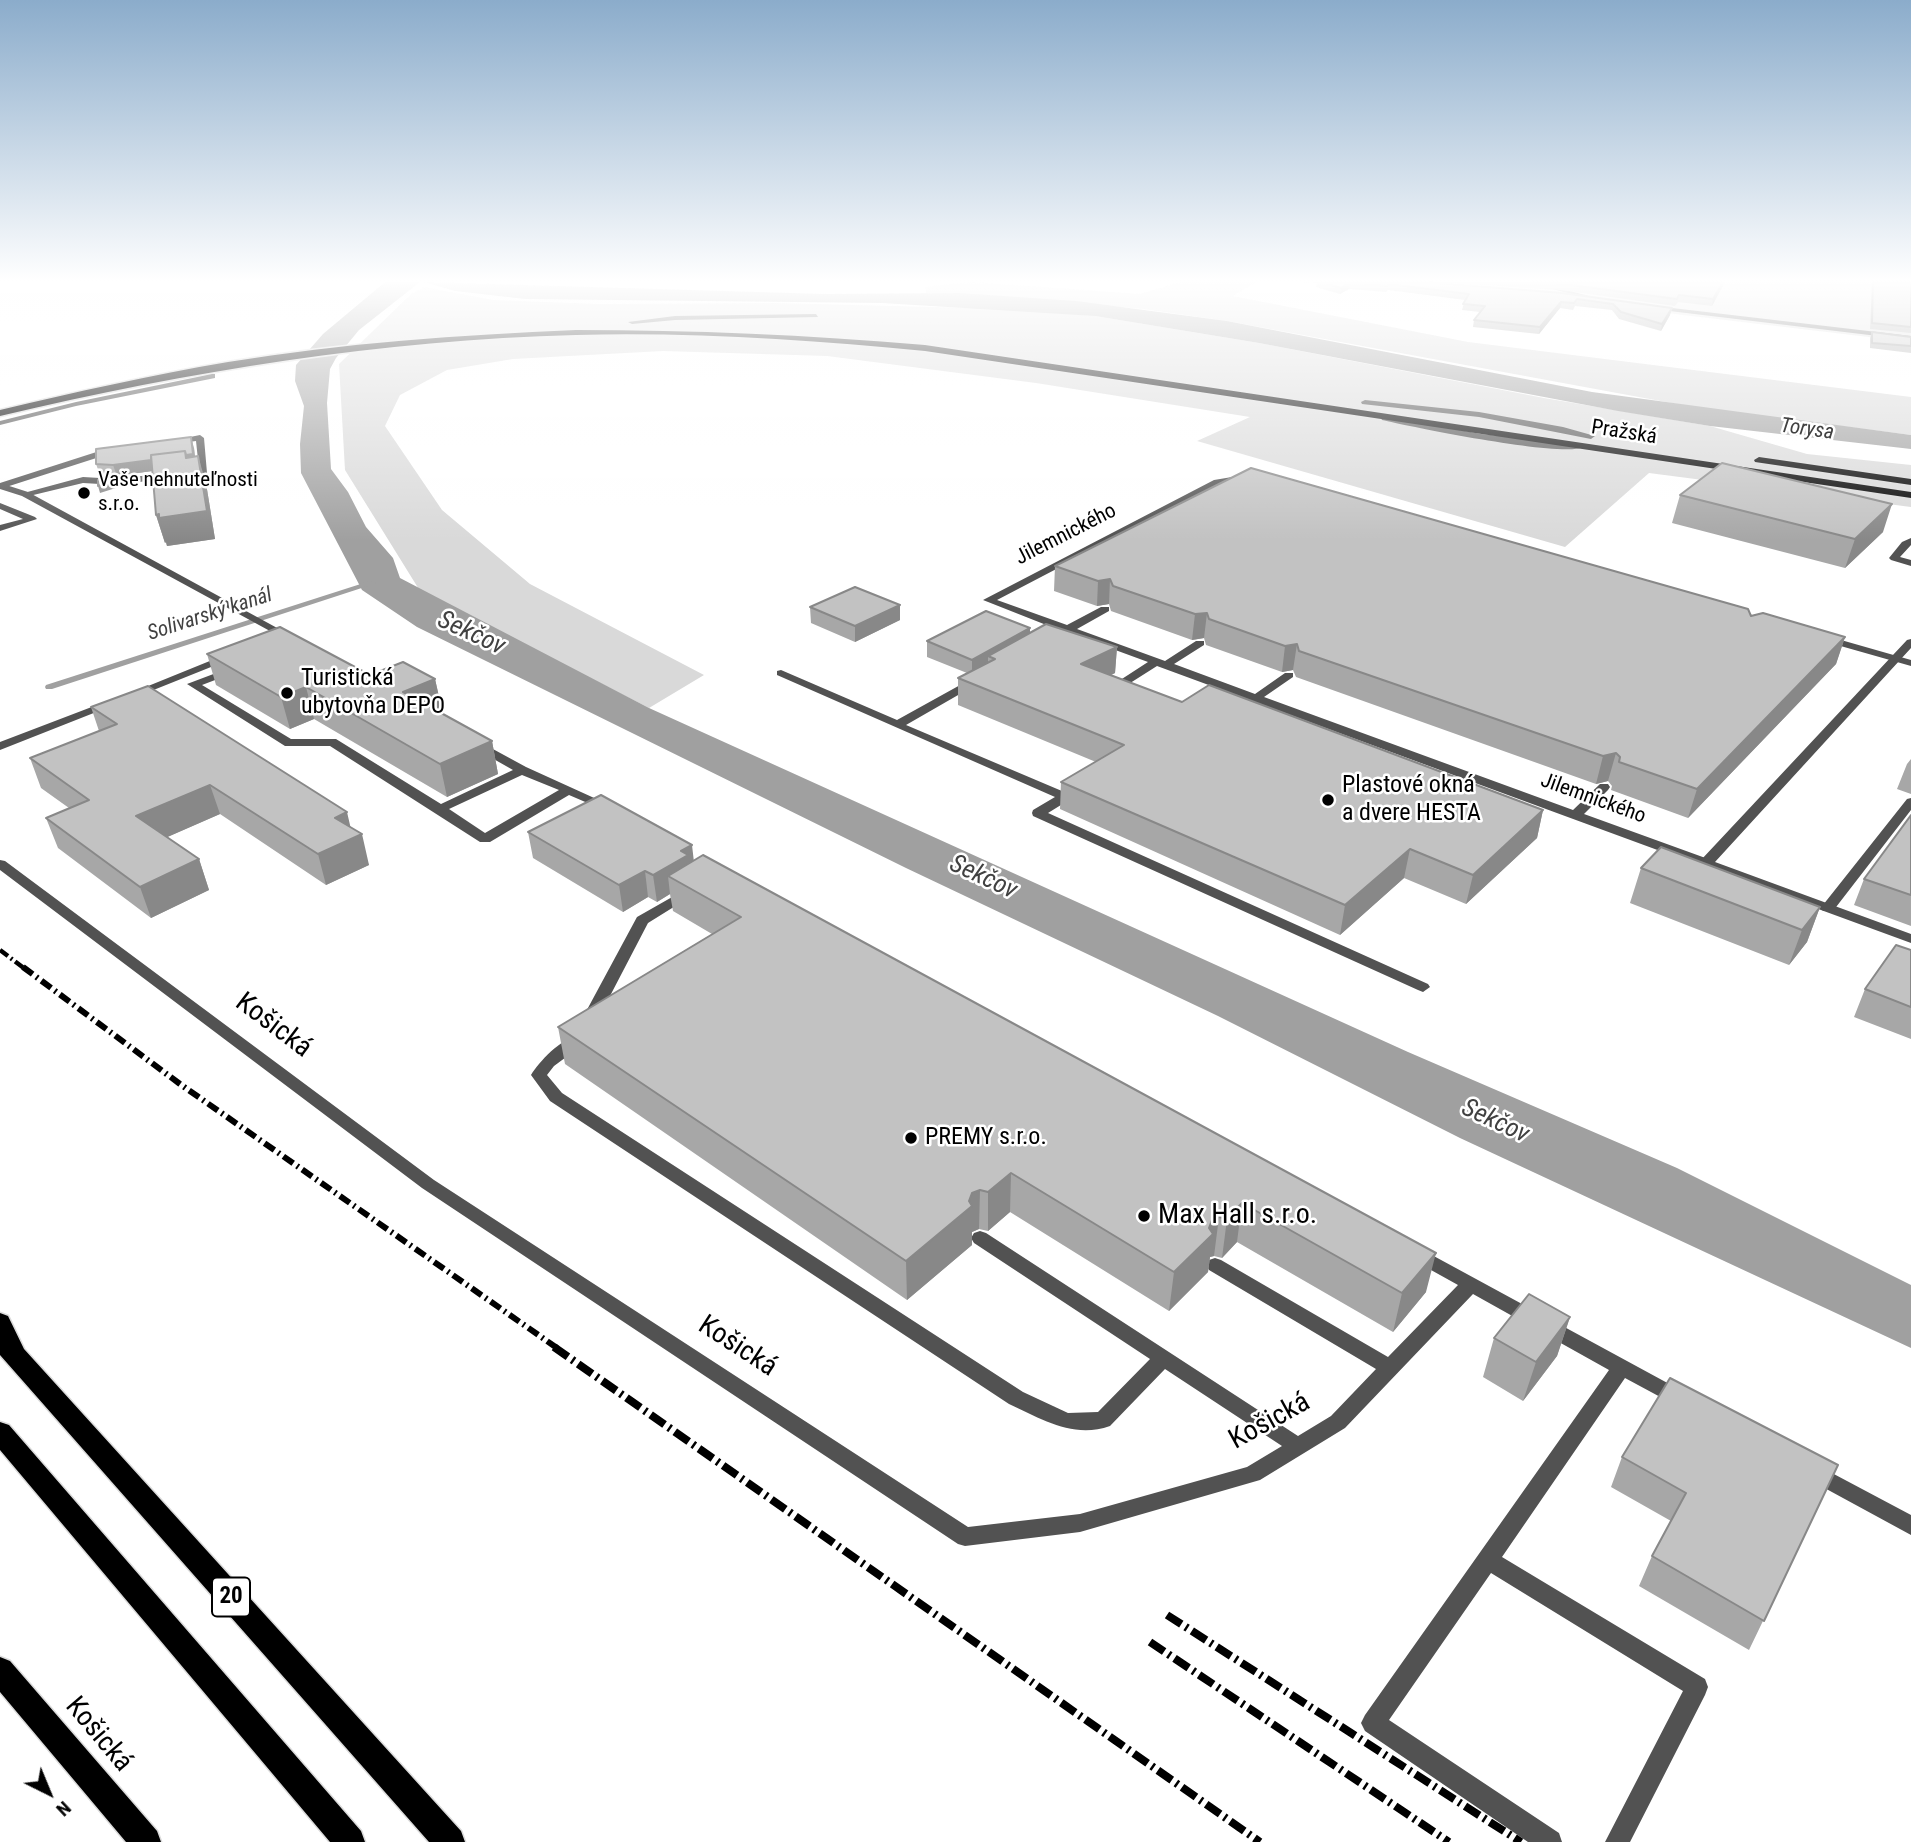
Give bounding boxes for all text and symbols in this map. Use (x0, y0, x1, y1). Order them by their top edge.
water label: Torysa (1779, 414, 1835, 446)
street label: Pražská (1589, 415, 1659, 451)
place label: Vaše nehnuteľnosti s.r.o. (98, 468, 258, 518)
marker: Vaše nehnuteľnosti s.r.o. (76, 485, 92, 501)
street label: Jilemnického (1011, 499, 1121, 571)
water label: Solivarský kanál (144, 583, 276, 647)
water label: Sekčov (432, 605, 510, 663)
place label: Turistická ubytovňa DEPO (301, 665, 445, 721)
marker: Turistická ubytovňa DEPO (279, 685, 295, 701)
street label: Jilemnického (1537, 768, 1649, 830)
place label: Plastové okná a dvere HESTA (1342, 772, 1481, 828)
marker: Plastové okná a dvere HESTA (1320, 792, 1336, 808)
water label: Sekčov (944, 849, 1022, 907)
street label: Košická (228, 986, 318, 1066)
water label: Sekčov (1456, 1093, 1534, 1151)
place label: PREMY s.r.o. (925, 1124, 1047, 1152)
marker: PREMY s.r.o. (903, 1130, 919, 1146)
place label: Max Hall s.r.o. (1158, 1199, 1317, 1233)
marker: Max Hall s.r.o. (1136, 1208, 1152, 1224)
street label: Košická (691, 1309, 783, 1385)
street label: Košická (1224, 1386, 1316, 1458)
road number: 20 (212, 1578, 250, 1616)
street label: Košická (57, 1691, 139, 1779)
north arrow (14, 1758, 84, 1828)
text: N (52, 1796, 76, 1821)

